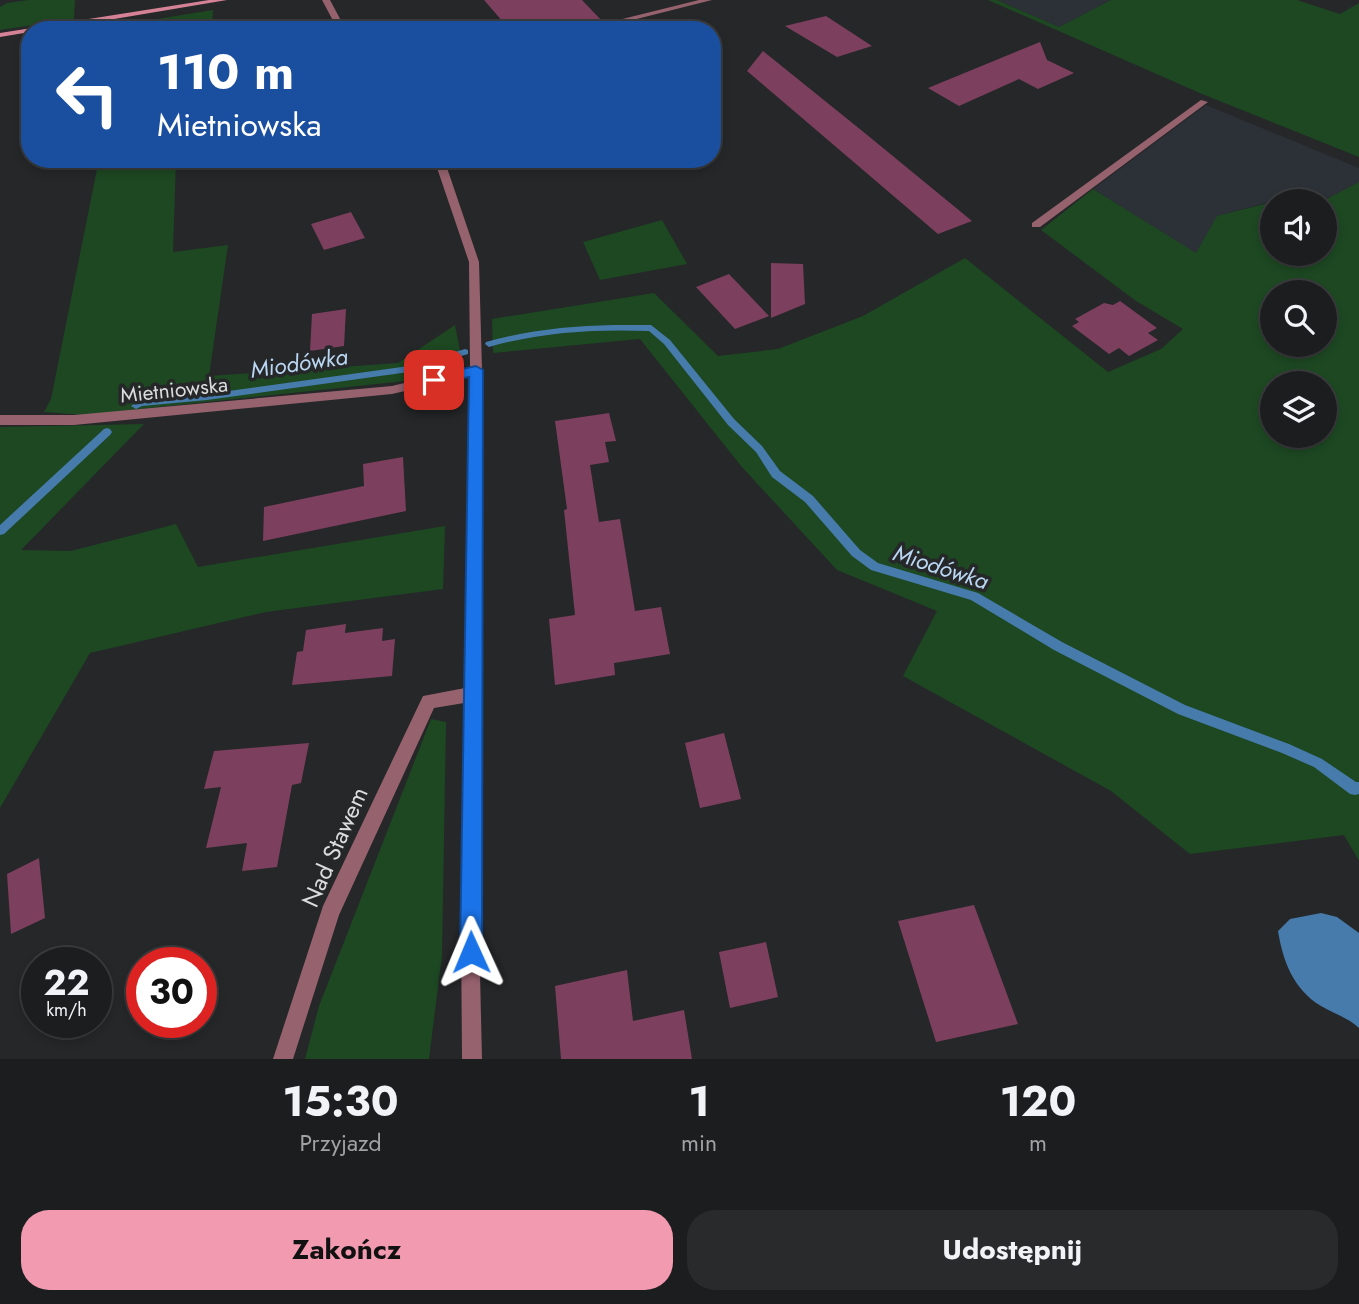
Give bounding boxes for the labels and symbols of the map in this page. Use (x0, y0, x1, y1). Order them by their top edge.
water label: Miodówka (248, 339, 350, 387)
pin (404, 350, 464, 410)
street label: Mietniowska (119, 369, 229, 411)
water label: Miodówka (889, 536, 993, 598)
street label: Nad Stawem (292, 781, 377, 913)
position arrow (434, 915, 508, 989)
speed limit sign: 30 (126, 947, 217, 1038)

